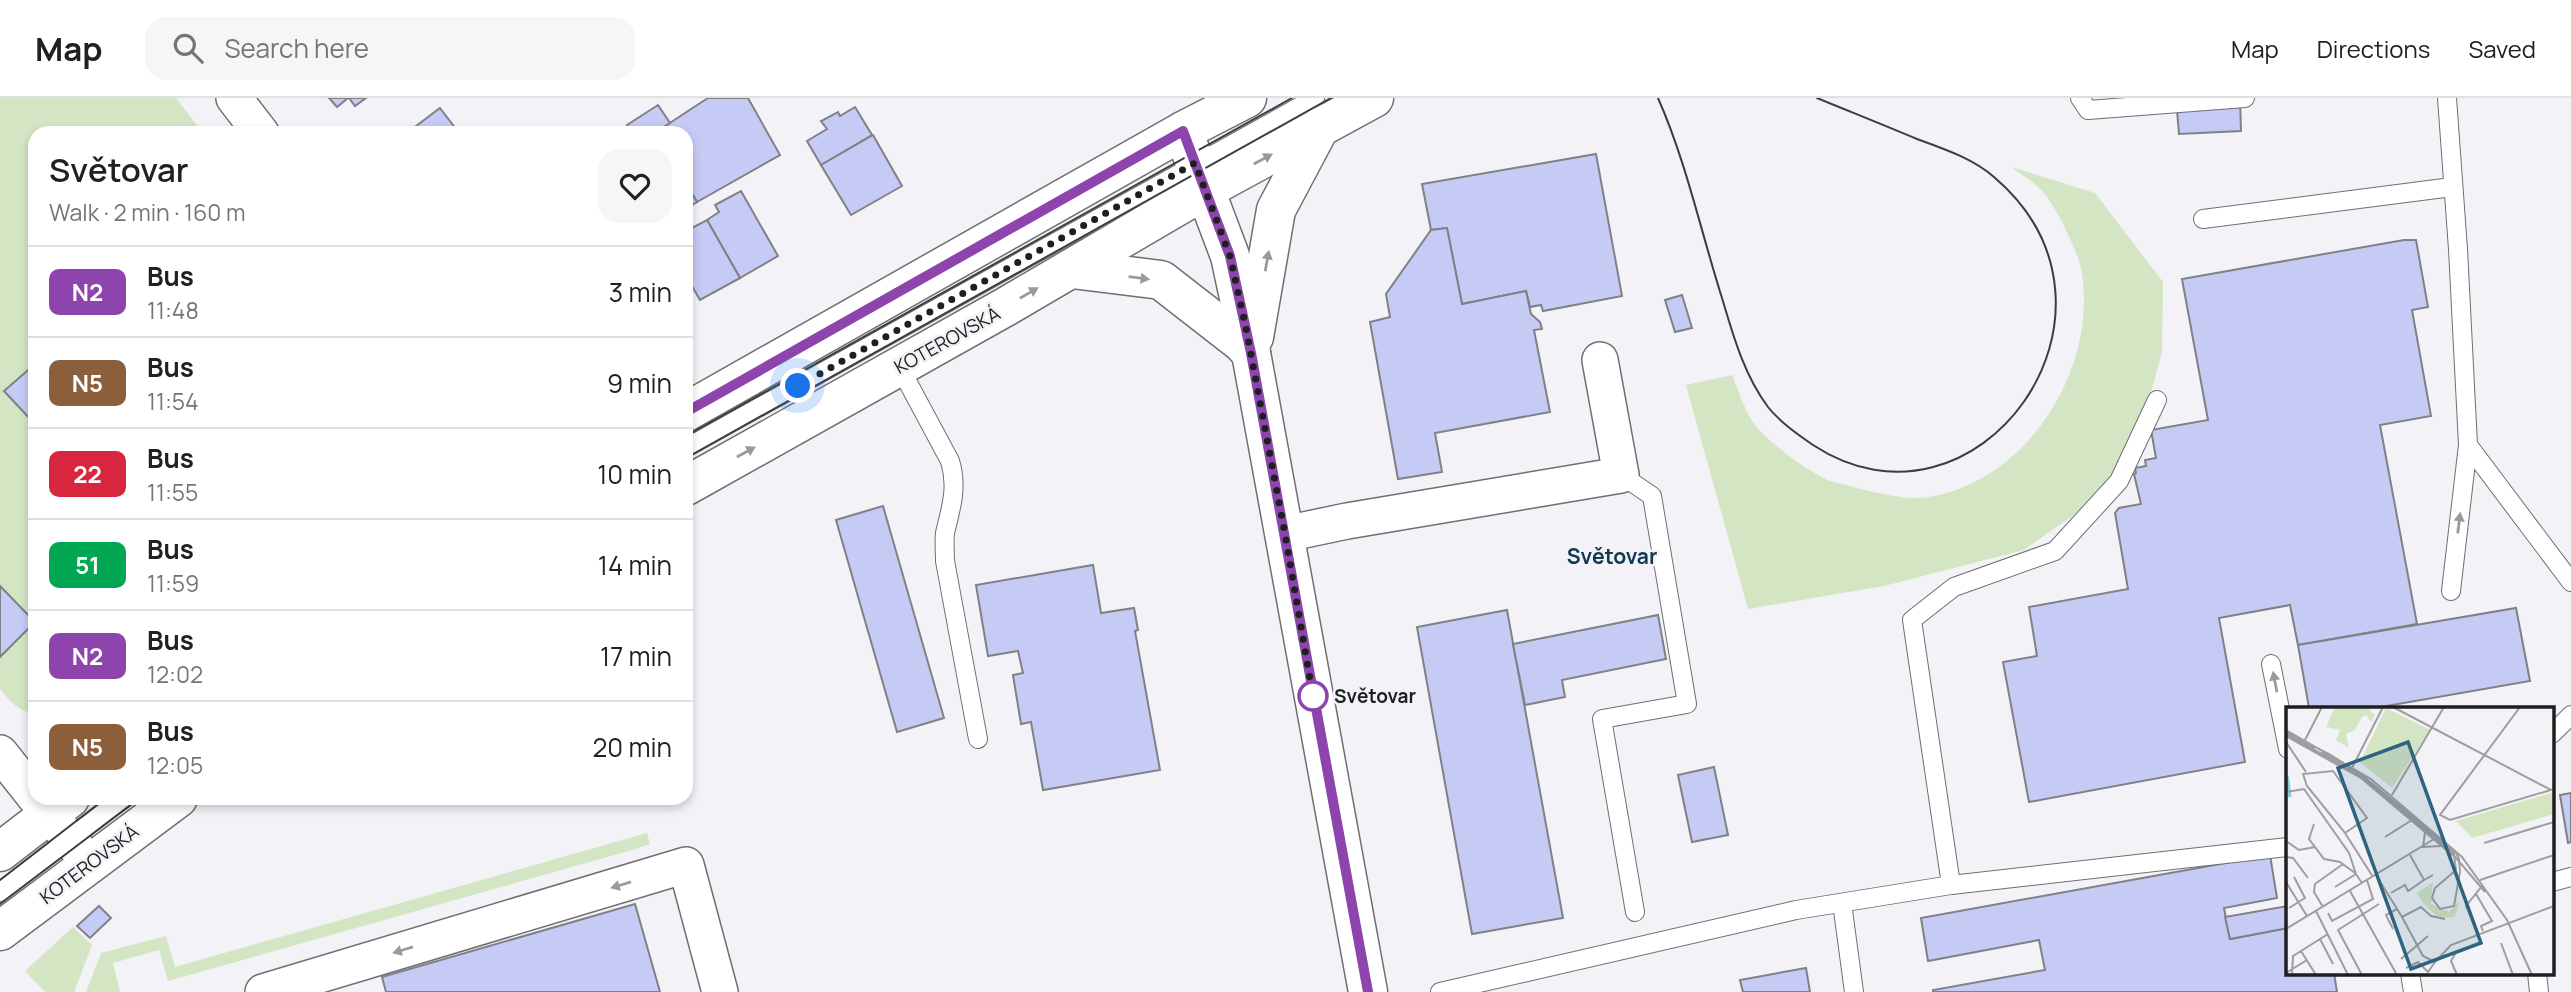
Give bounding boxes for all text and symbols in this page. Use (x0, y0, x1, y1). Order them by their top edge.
search box (145, 17, 635, 80)
text: Map (35, 26, 103, 71)
icon: search (169, 29, 207, 67)
text: Search here (225, 30, 369, 66)
text: Map (2231, 32, 2279, 65)
text: Directions (2317, 32, 2430, 65)
text: Saved (2468, 32, 2536, 65)
text: Světovar (49, 147, 189, 192)
button: heart (598, 149, 672, 223)
one-way arrow (1253, 153, 1273, 165)
text: Walk · 2 min · 160 m (49, 196, 245, 228)
one-way arrow (1262, 250, 1273, 272)
text: Bus (147, 258, 194, 294)
one-way arrow (1129, 272, 1151, 283)
text: 3 min (609, 274, 672, 310)
text: N2 (72, 275, 103, 308)
one-way arrow (1020, 287, 1039, 299)
text: 11:48 (147, 294, 199, 326)
street label: KOTEROVSKÁ (889, 300, 1005, 380)
text: Bus (147, 349, 194, 385)
text: 9 min (607, 365, 672, 401)
text: N5 (72, 366, 103, 399)
your location (780, 368, 815, 403)
text: 11:54 (147, 385, 199, 417)
text: Bus (147, 440, 194, 476)
one-way arrow (736, 446, 755, 458)
text: 10 min (597, 456, 672, 492)
text: 22 (73, 457, 102, 490)
text: 11:55 (147, 476, 198, 508)
one-way arrow (2454, 512, 2465, 534)
text: Bus (147, 531, 194, 567)
district label: Světovar (1567, 542, 1657, 570)
text: 14 min (598, 547, 672, 583)
text: 51 (75, 548, 100, 581)
text: 11:59 (147, 567, 199, 599)
text: Bus (147, 622, 194, 658)
text: 17 min (600, 638, 672, 674)
text: N2 (72, 639, 103, 672)
text: 12:02 (147, 658, 203, 690)
one-way arrow (2269, 671, 2280, 693)
marker: Světovar (1298, 681, 1328, 711)
place label: Světovar (1334, 683, 1416, 709)
inset map (2286, 707, 2554, 974)
text: Bus (147, 713, 194, 749)
text: 20 min (593, 729, 672, 765)
text: N5 (72, 730, 103, 763)
text: 12:05 (147, 749, 203, 781)
street label: KOTEROVSKÁ (34, 818, 144, 910)
one-way arrow (610, 880, 631, 891)
one-way arrow (392, 946, 413, 956)

